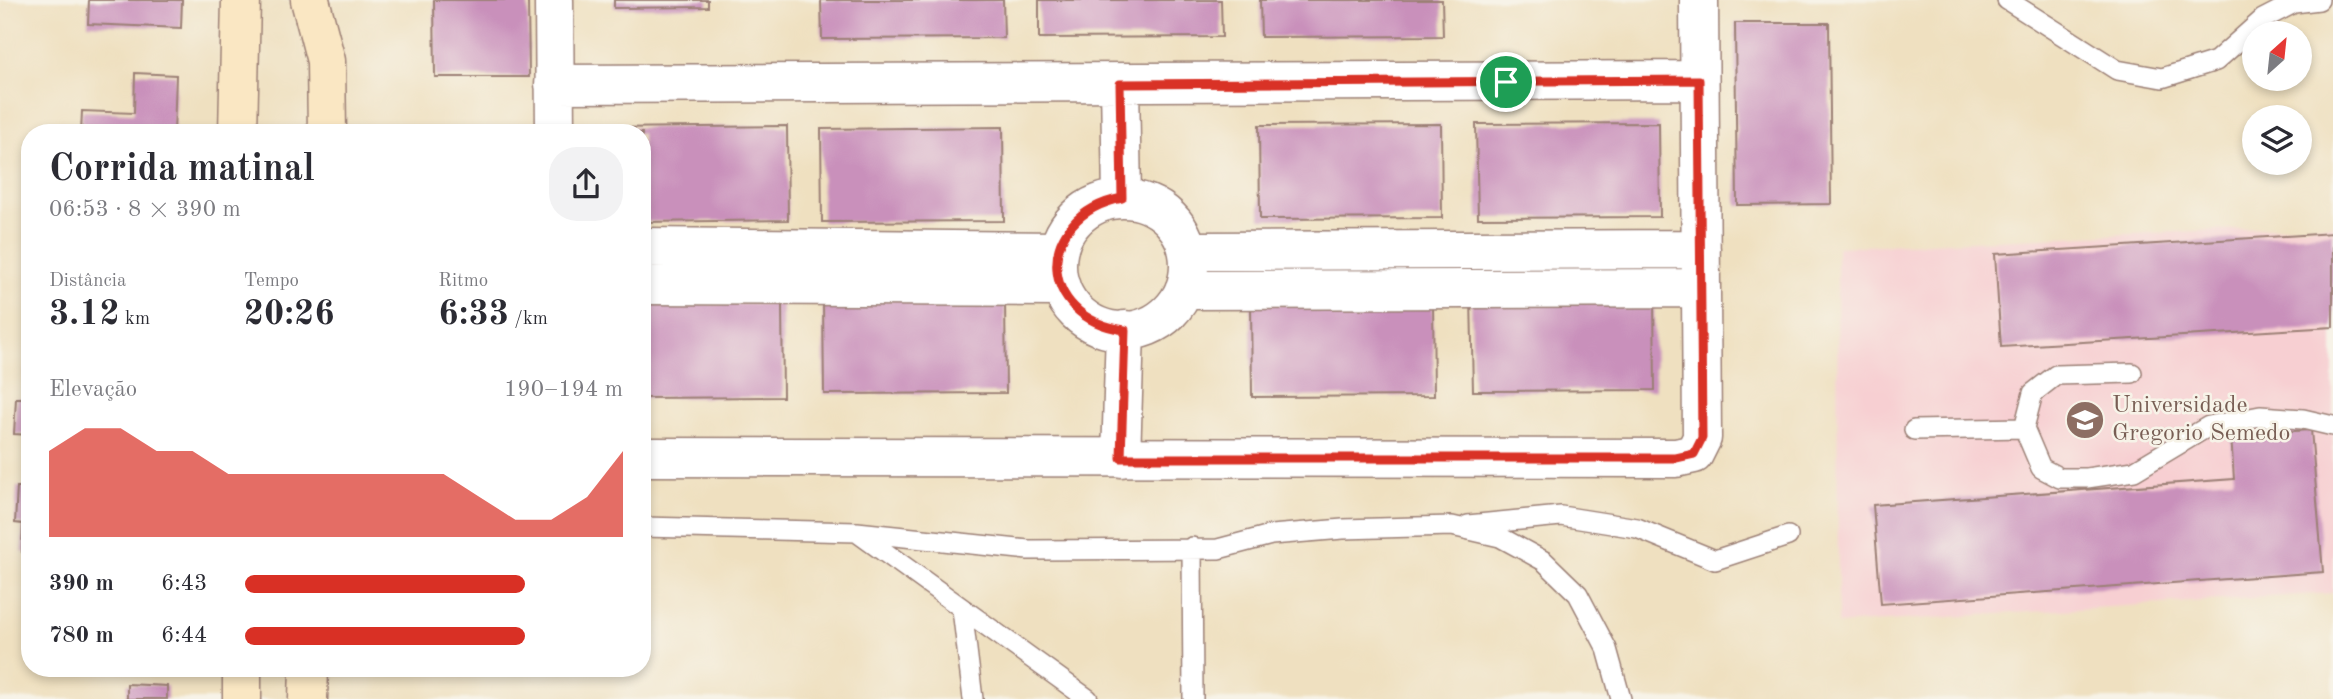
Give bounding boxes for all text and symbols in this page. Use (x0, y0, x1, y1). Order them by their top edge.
north arrow (2242, 21, 2312, 91)
map controls (2242, 21, 2312, 175)
pin (1476, 52, 1536, 112)
icon: arrive (1487, 63, 1525, 101)
button: layers (2242, 105, 2312, 175)
button: share (549, 147, 623, 221)
text: Corrida matinal (49, 151, 315, 189)
text: 06:53 · 8 × 390 m (49, 198, 241, 221)
text: Distância (49, 272, 126, 291)
text: Tempo (244, 272, 299, 291)
text: Ritmo (438, 272, 488, 291)
text: 3.12 (49, 297, 120, 332)
text: 20:26 (244, 297, 335, 332)
text: 6:33 (438, 297, 509, 332)
text: km (120, 310, 150, 329)
text: /km (509, 310, 548, 329)
text: Elevação (49, 378, 137, 401)
text: 190–194 m (504, 378, 623, 401)
place label: Universidade Gregorio Semedo (2112, 394, 2290, 446)
school or university icon: Universidade Gregorio Semedo (2064, 399, 2106, 441)
text: 390 m (49, 572, 114, 595)
text: 6:43 (161, 572, 207, 595)
text: 780 m (49, 624, 114, 647)
text: 6:44 (161, 624, 207, 647)

